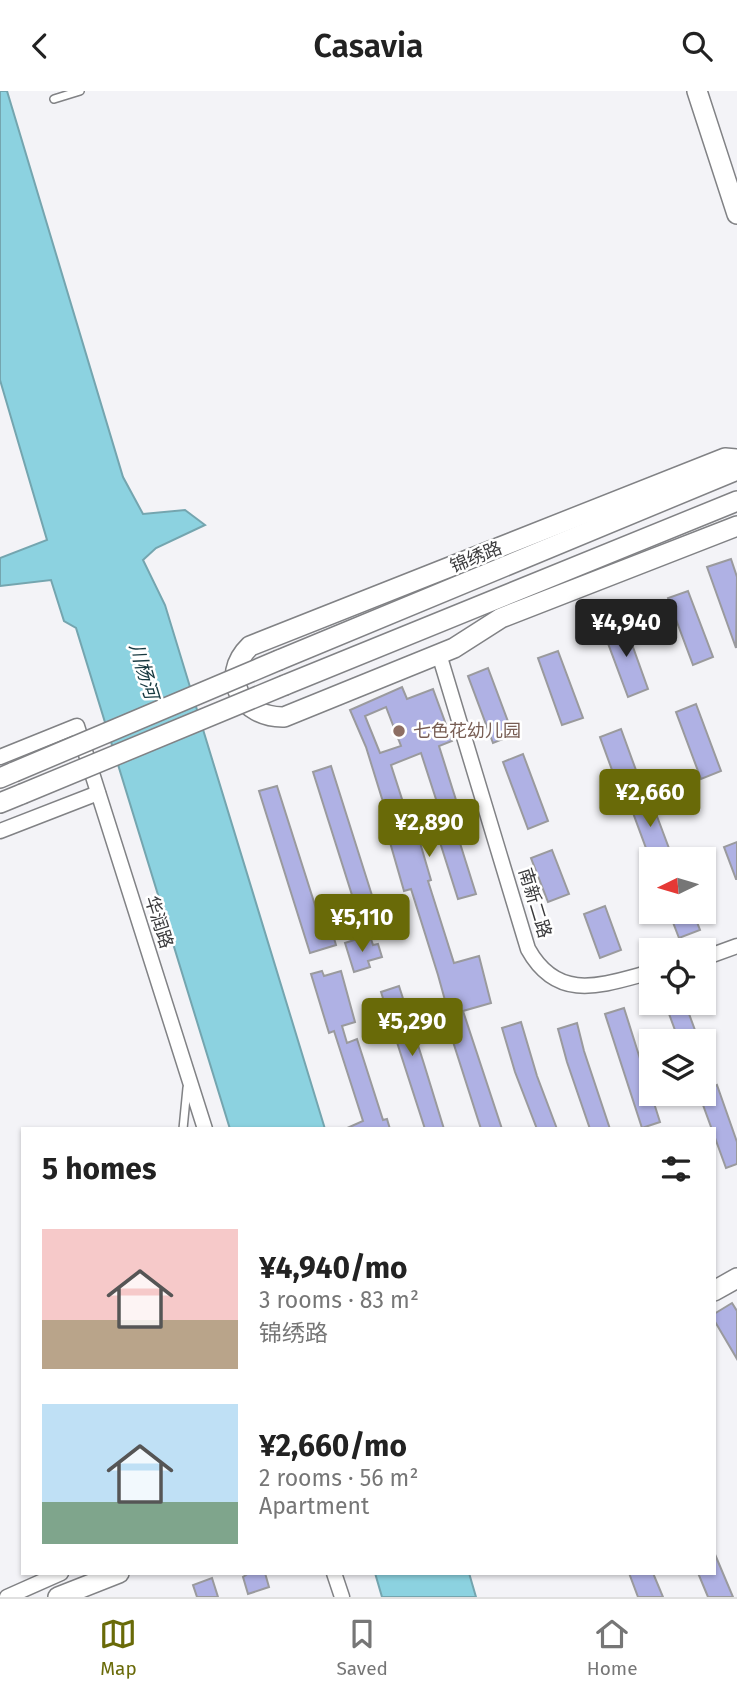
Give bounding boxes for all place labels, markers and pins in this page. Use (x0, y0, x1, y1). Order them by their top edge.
pin: ¥4,940 (569, 599, 683, 659)
place label: 七色花幼儿园 (413, 720, 521, 742)
marker: 七色花幼儿园 (391, 723, 407, 739)
pin: ¥2,660 (593, 769, 707, 829)
pin: ¥2,890 (372, 799, 486, 859)
pin: ¥5,110 (305, 895, 419, 954)
pin: ¥5,290 (355, 999, 469, 1058)

